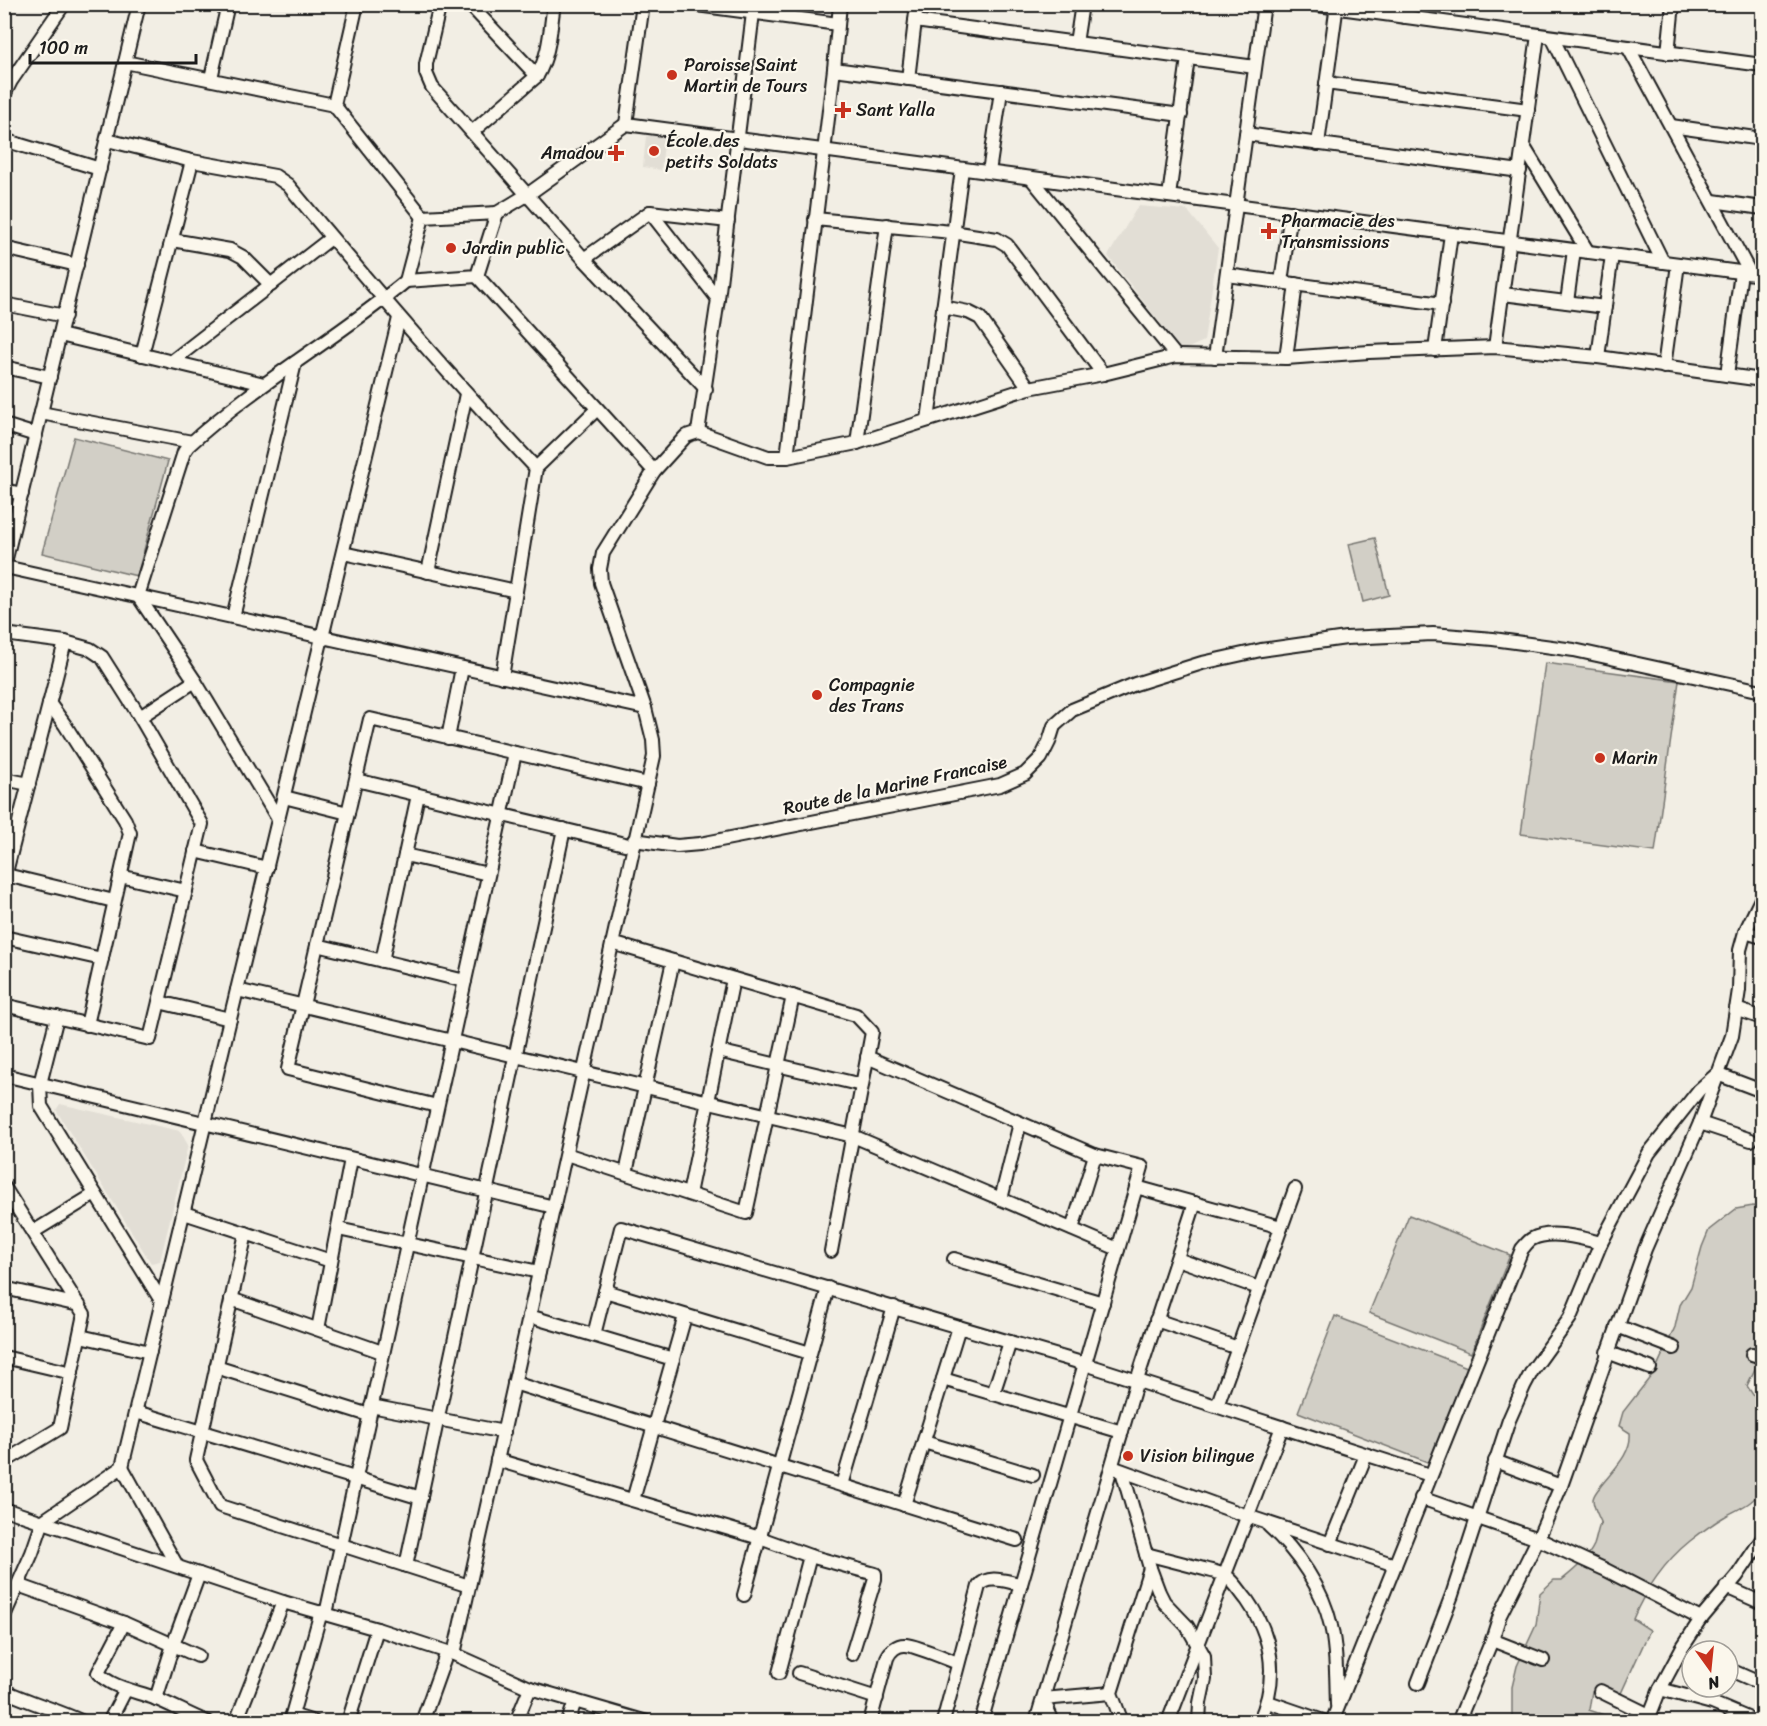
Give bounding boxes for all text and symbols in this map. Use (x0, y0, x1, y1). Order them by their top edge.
scale bar (30, 27, 196, 65)
text: 100 m (39, 32, 88, 64)
place label: Paroisse Saint Martin de Tours (684, 49, 808, 102)
marker: Paroisse Saint Martin de Tours (665, 68, 679, 82)
place label: Sant Yalla (856, 94, 935, 126)
marker: Sant Yalla (834, 101, 852, 119)
place label: École des petits Soldats (665, 125, 779, 178)
place label: Amadou (540, 137, 604, 169)
marker: École des petits Soldats (647, 144, 661, 158)
marker: Amadou (609, 146, 623, 160)
place label: Pharmacie des Transmissions (1281, 205, 1395, 258)
marker: Pharmacie des Transmissions (1262, 224, 1276, 238)
place label: Jardin public (462, 232, 565, 264)
marker: Jardin public (444, 241, 458, 255)
place label: Compagnie des Trans (829, 669, 915, 722)
marker: Compagnie des Trans (810, 688, 824, 702)
place label: Marin (1612, 742, 1658, 774)
street label: Route de la Marine Francaise (780, 746, 1010, 824)
marker: Marin (1593, 751, 1607, 765)
place label: Vision bilingue (1140, 1440, 1255, 1472)
marker: Vision bilingue (1121, 1449, 1135, 1463)
north arrow (1680, 1639, 1740, 1699)
text: N (1704, 1667, 1724, 1699)

